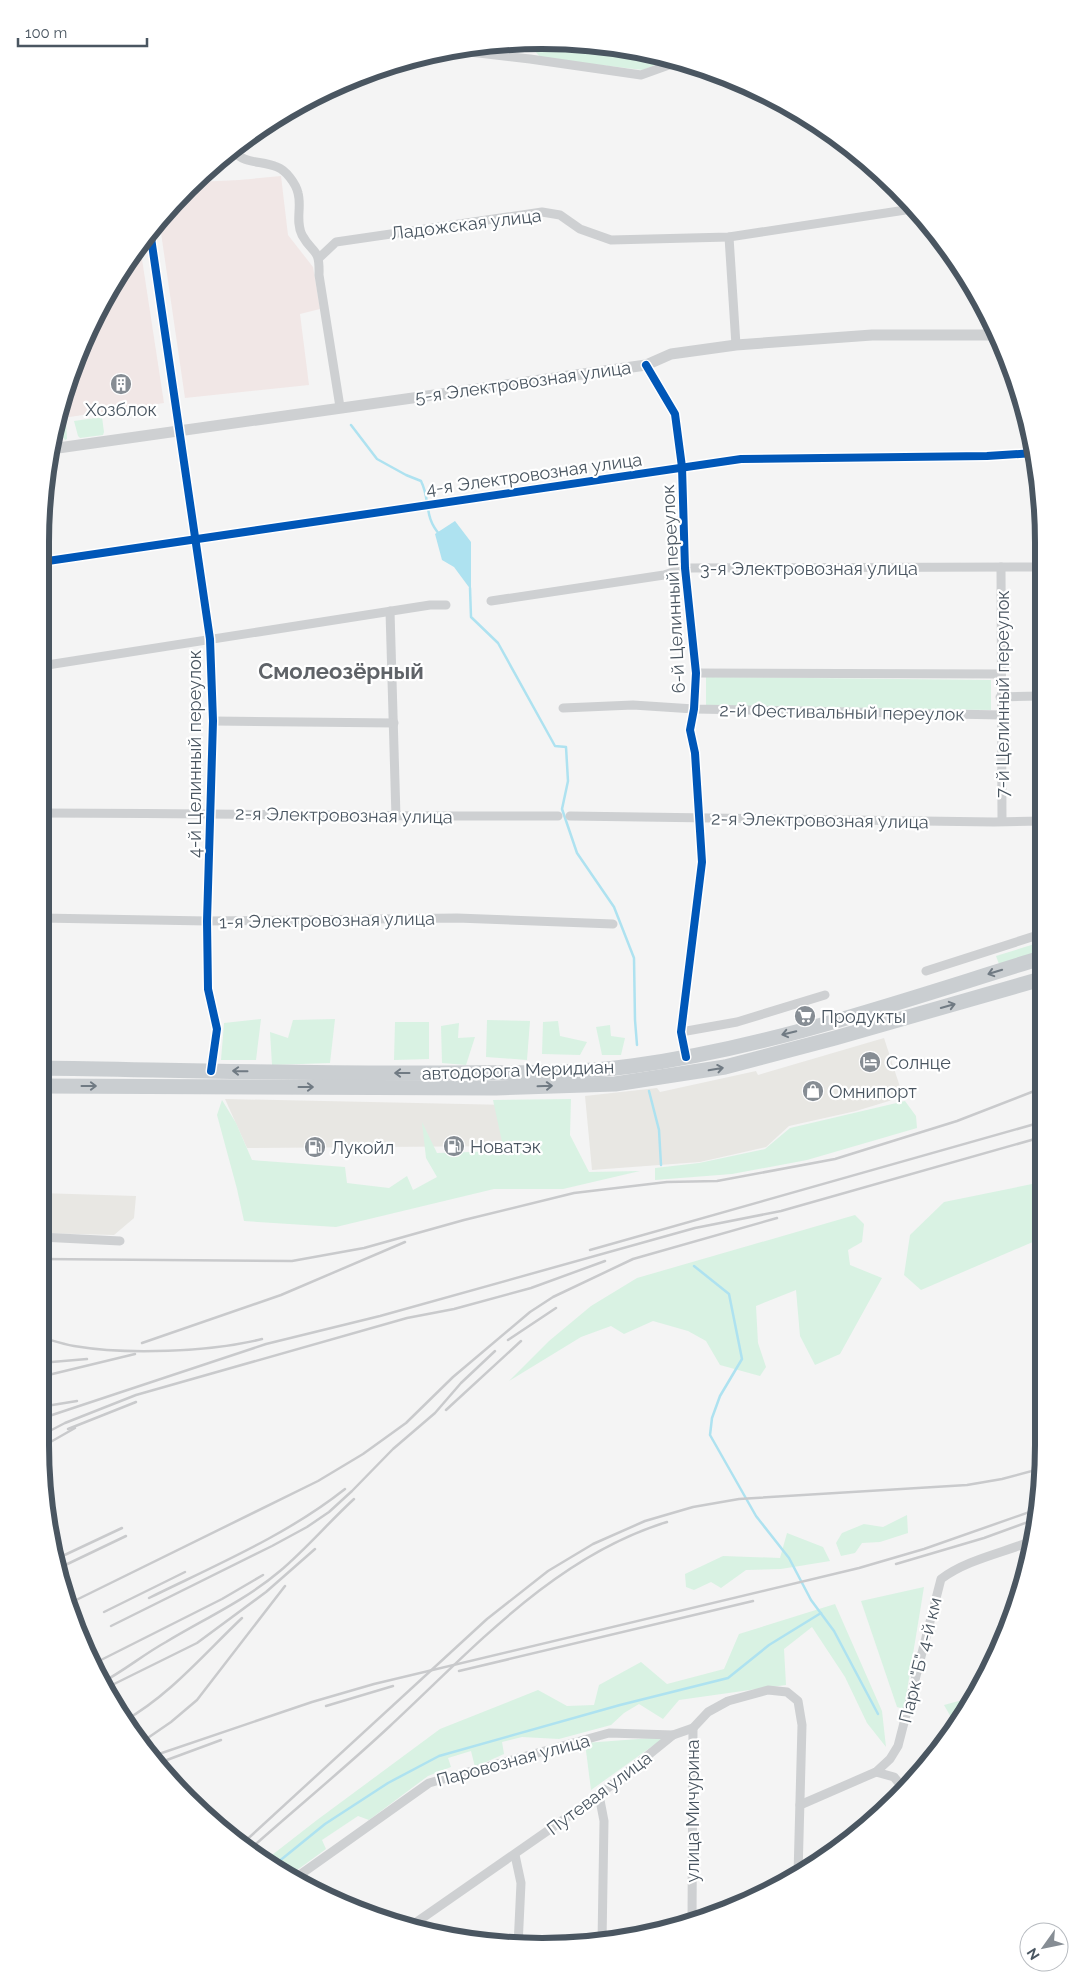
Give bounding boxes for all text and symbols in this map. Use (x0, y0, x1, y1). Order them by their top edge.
scale bar (18, 15, 146, 47)
text: 100 m (25, 24, 67, 42)
street label: Ладожская улица (389, 204, 543, 244)
street label: 5-я Электровозная улица (414, 356, 632, 408)
building icon: Хозблок (109, 372, 133, 396)
place label: Хозблок (85, 399, 157, 420)
street label: 4-я Электровозная улица (425, 448, 643, 500)
street label: 6-й Целинный переулок (657, 484, 689, 694)
street label: 3-я Электровозная улица (700, 558, 918, 579)
street label: 7-й Целинный переулок (992, 590, 1013, 798)
street label: 4-й Целинный переулок (184, 650, 205, 858)
district label: Смолеозёрный (258, 658, 424, 684)
street label: 2-й Фестивальный переулок (719, 699, 965, 725)
street label: 2-я Электровозная улица (235, 803, 453, 827)
street label: 2-я Электровозная улица (711, 808, 929, 832)
street label: 1-я Электровозная улица (219, 908, 435, 932)
one-way arrow (987, 967, 1003, 977)
one-way arrow (940, 1001, 956, 1011)
supermarket icon: Продукты (793, 1004, 817, 1028)
place label: Продукты (821, 1006, 906, 1027)
one-way arrow (781, 1029, 797, 1038)
hotel icon: Солнце (858, 1050, 882, 1074)
place label: Солнце (886, 1052, 951, 1073)
street label: автодорога Меридиан (421, 1056, 615, 1084)
one-way arrow (707, 1063, 723, 1073)
one-way arrow (232, 1067, 248, 1076)
one-way arrow (395, 1068, 411, 1078)
shop icon: Омнипорт (801, 1079, 825, 1103)
one-way arrow (80, 1081, 97, 1091)
place label: Омнипорт (829, 1081, 917, 1102)
one-way arrow (298, 1082, 314, 1092)
one-way arrow (536, 1082, 552, 1091)
fuel station icon: Новатэк (442, 1134, 466, 1158)
fuel station icon: Лукойл (303, 1135, 327, 1159)
place label: Новатэк (470, 1136, 541, 1157)
place label: Лукойл (331, 1137, 394, 1158)
street label: Парк "Б" 4-й км (894, 1595, 946, 1725)
street label: Паровозная улица (434, 1729, 592, 1791)
street label: улица Мичурина (682, 1739, 703, 1883)
street label: Путевая улица (543, 1747, 655, 1839)
north arrow (1019, 1922, 1069, 1972)
text: N (1023, 1945, 1043, 1963)

